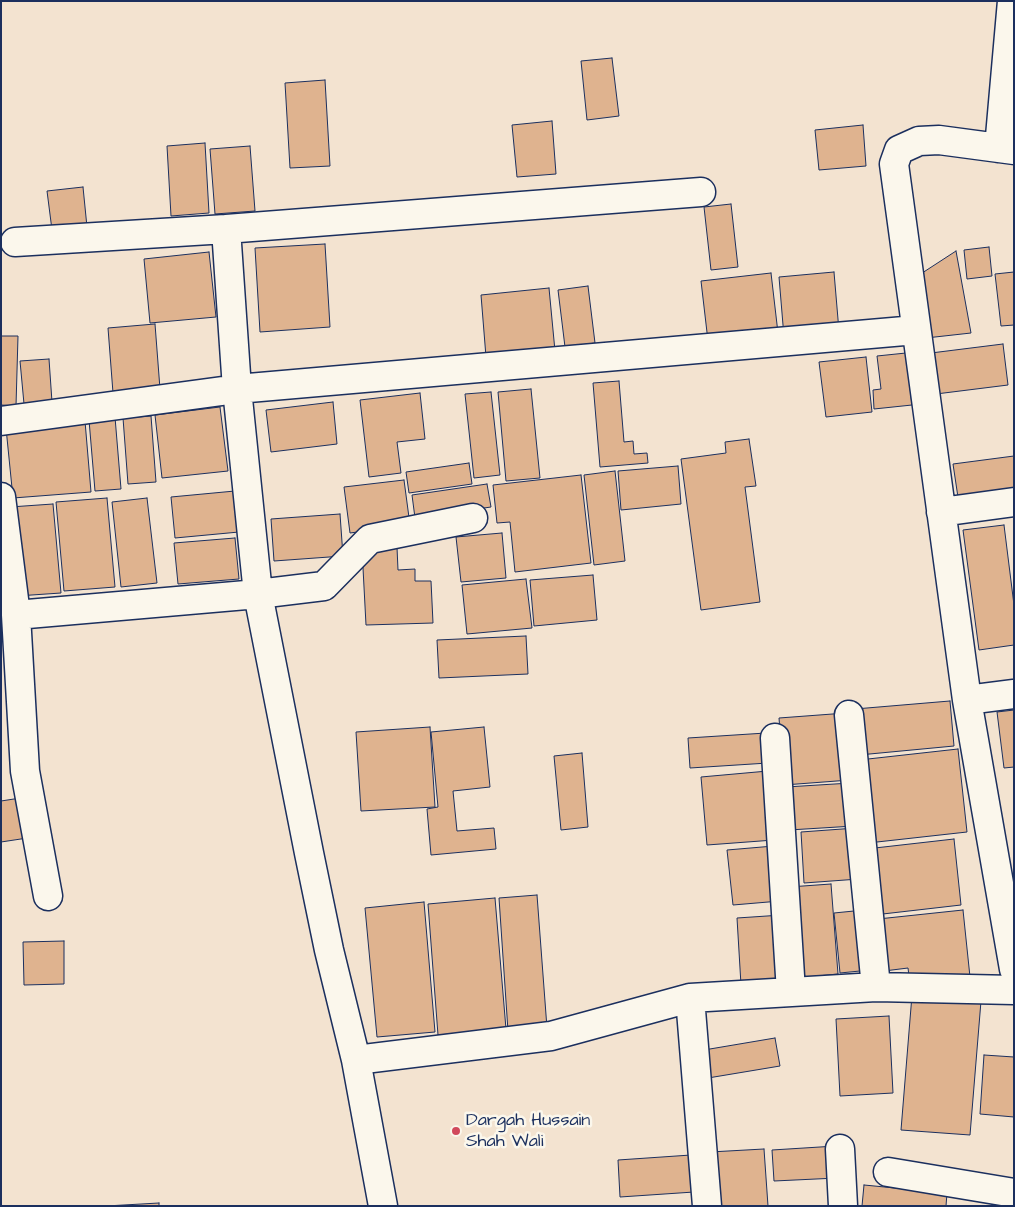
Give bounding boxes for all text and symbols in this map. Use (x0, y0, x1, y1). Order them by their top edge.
place label: Dargah Hussain Shah Wali (466, 1110, 590, 1152)
marker: Dargah Hussain Shah Wali (450, 1125, 462, 1137)

